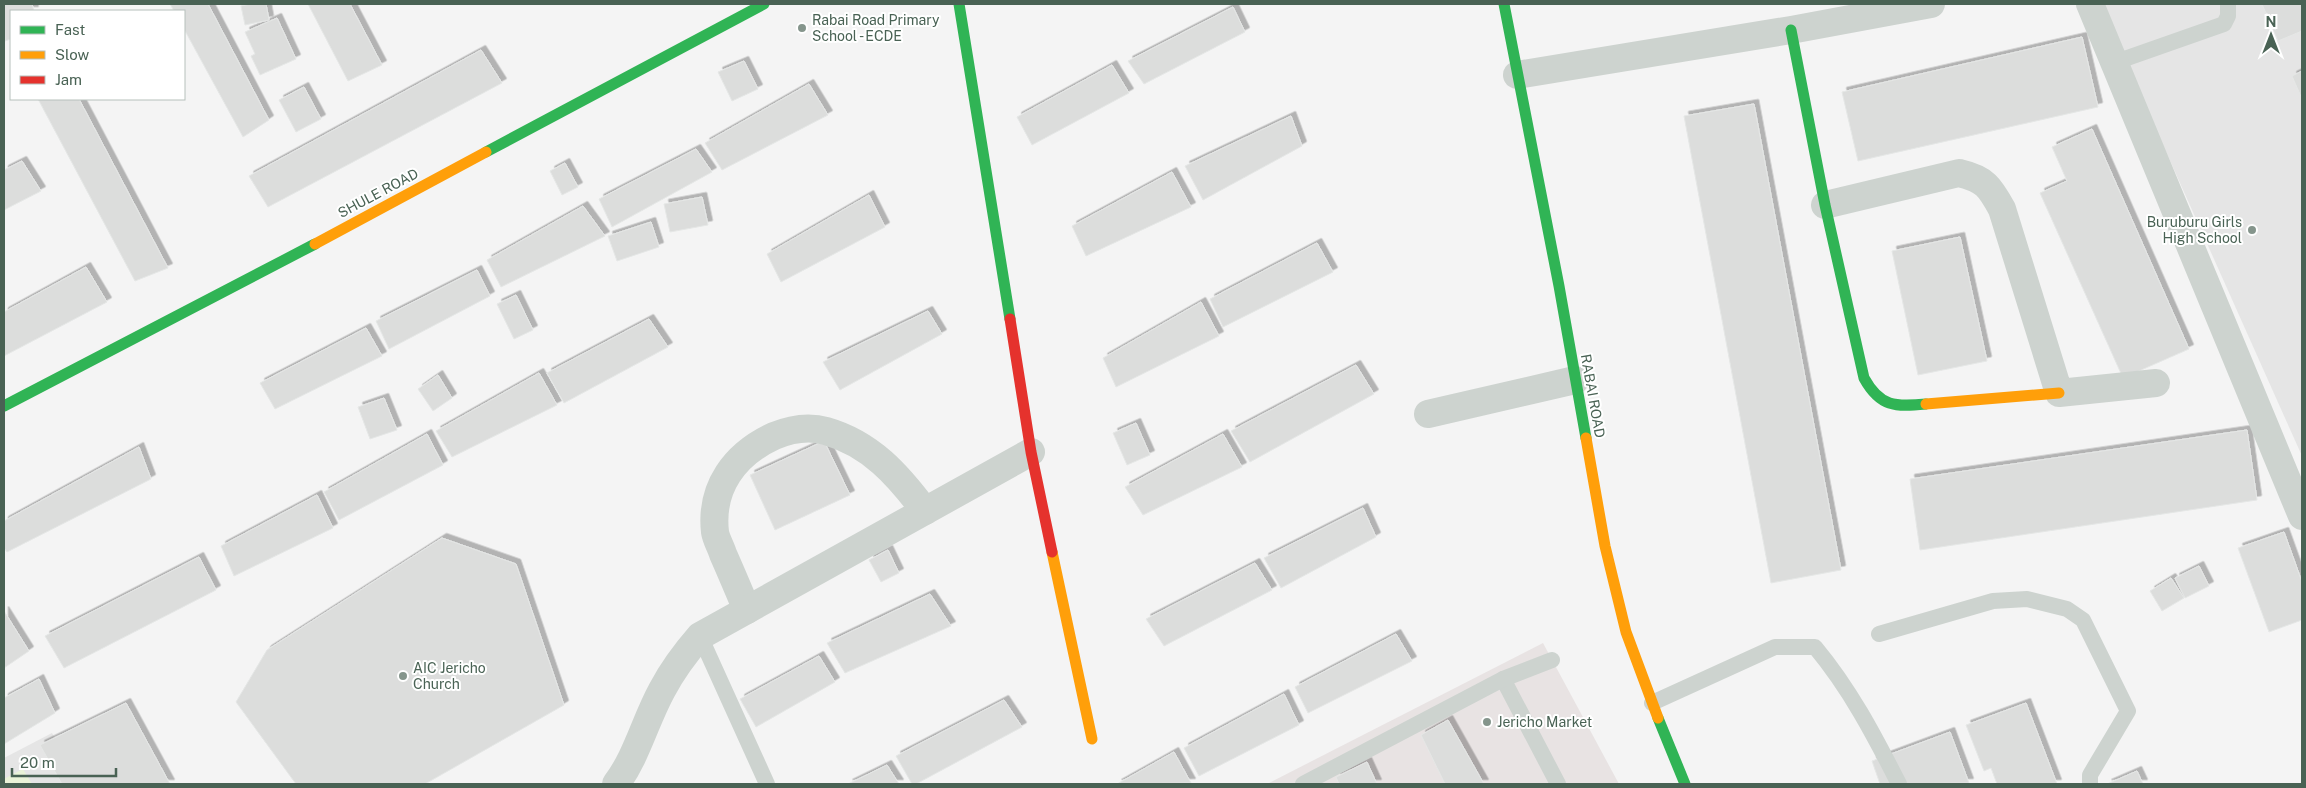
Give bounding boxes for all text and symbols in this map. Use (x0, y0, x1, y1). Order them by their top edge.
legend (10, 10, 185, 100)
north arrow (2246, 10, 2296, 60)
place label: Rabai Road Primary School - ECDE (812, 12, 940, 44)
text: N (2266, 14, 2276, 30)
text: Fast (55, 21, 85, 38)
marker: Rabai Road Primary School - ECDE (796, 22, 808, 34)
text: Slow (55, 46, 90, 63)
text: Jam (55, 71, 82, 88)
street label: SHULE ROAD (335, 165, 421, 221)
place label: Buruburu Girls High School (2147, 214, 2242, 246)
marker: Buruburu Girls High School (2246, 224, 2258, 236)
street label: RABAI ROAD (1578, 353, 1608, 439)
place label: AIC Jericho Church (413, 660, 486, 692)
marker: AIC Jericho Church (397, 670, 409, 682)
place label: Jericho Market (1497, 714, 1592, 730)
marker: Jericho Market (1481, 716, 1493, 728)
scale bar (12, 746, 116, 778)
text: 20 m (20, 754, 55, 771)

